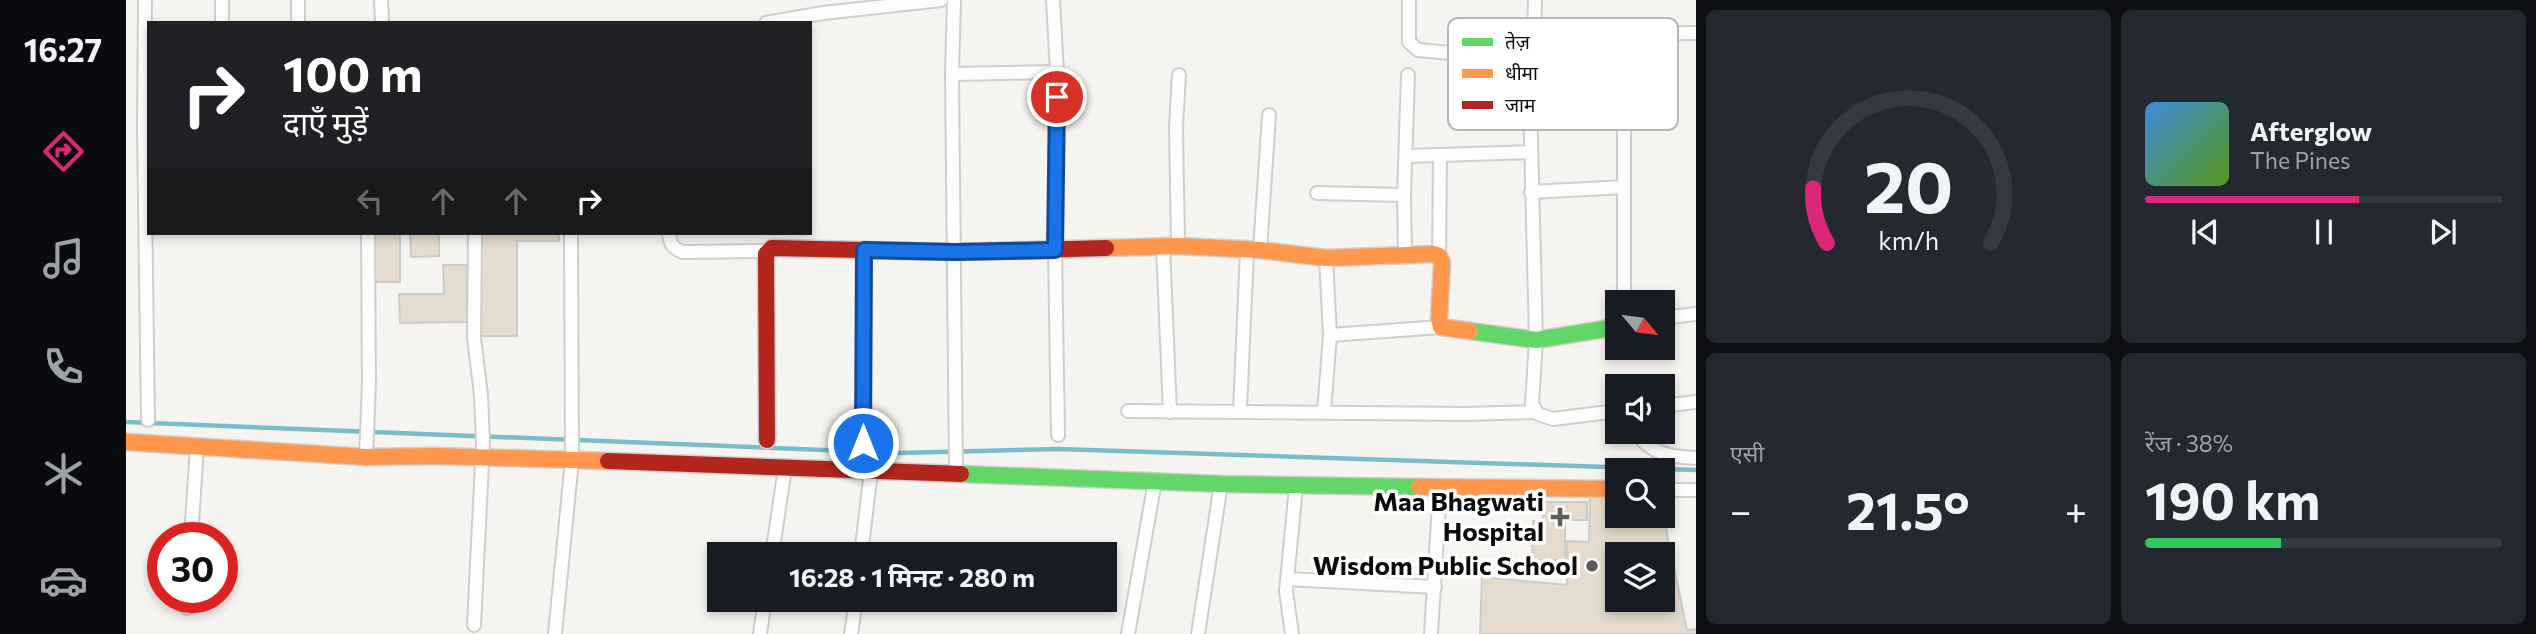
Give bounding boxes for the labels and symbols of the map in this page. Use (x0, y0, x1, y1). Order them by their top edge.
legend (1448, 18, 1678, 130)
text: तेज़ (1505, 30, 1531, 53)
text: धीमा (1505, 61, 1539, 84)
pin (1027, 67, 1087, 127)
text: जाम (1505, 93, 1536, 116)
north arrow (1605, 290, 1675, 360)
position arrow (826, 406, 900, 480)
place label: Maa Bhagwati Hospital (1373, 485, 1544, 546)
marker: Maa Bhagwati Hospital (1550, 507, 1570, 527)
speed limit sign: 30 (147, 522, 238, 613)
place label: Wisdom Public School (1313, 549, 1578, 580)
marker: Wisdom Public School (1584, 558, 1600, 574)

